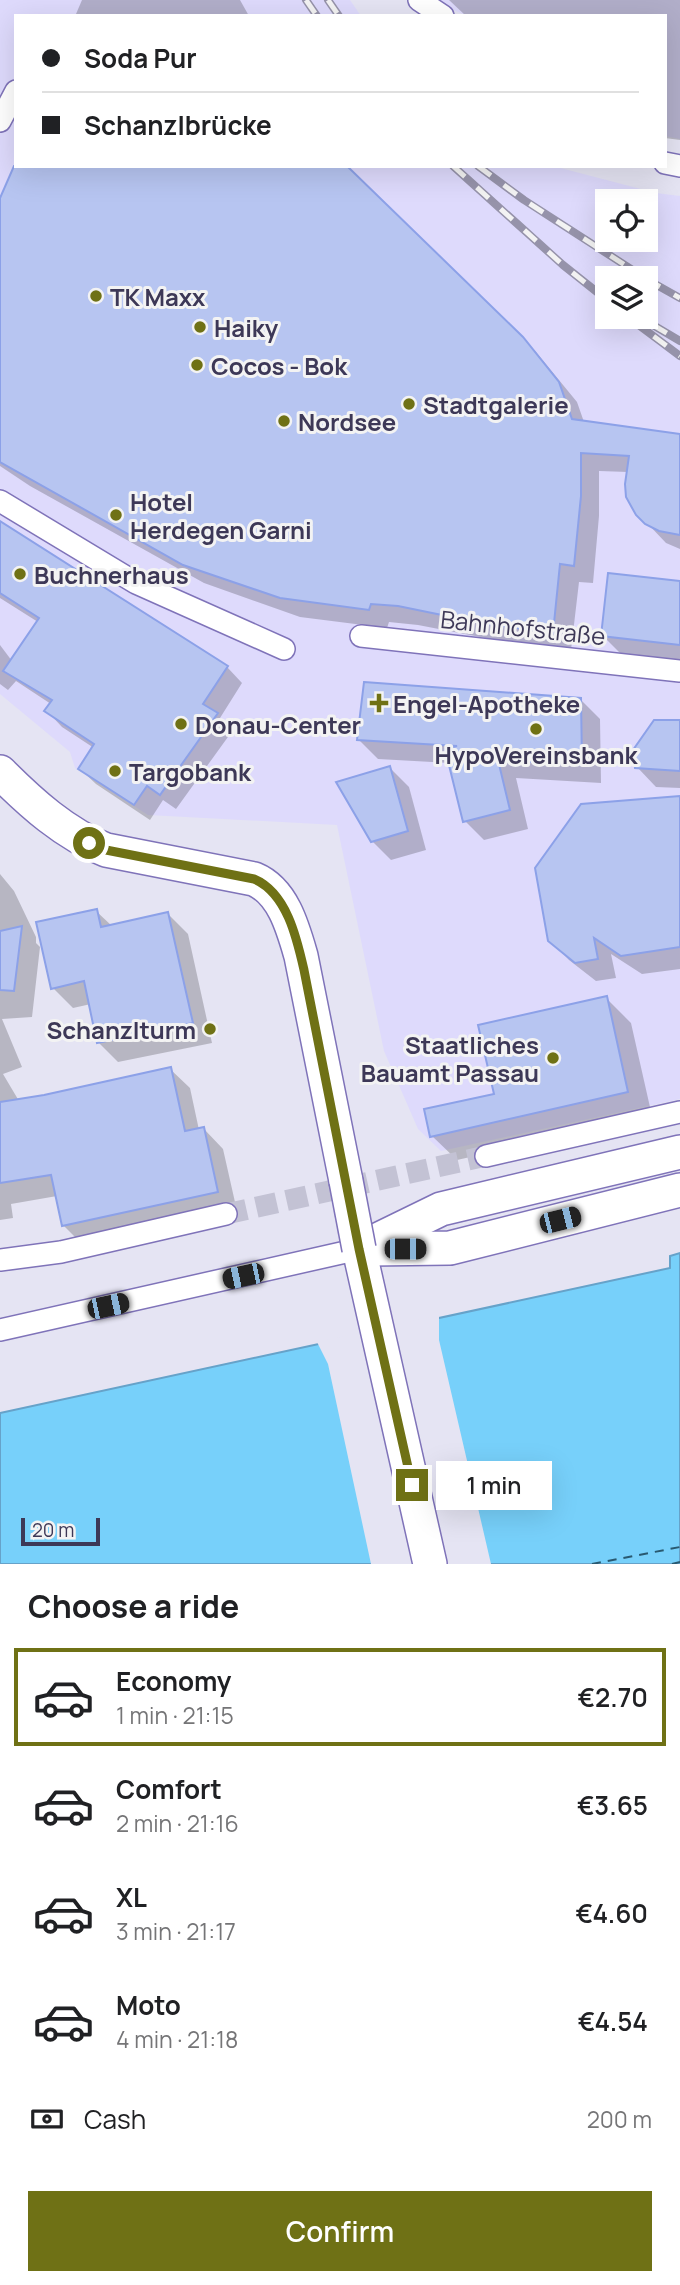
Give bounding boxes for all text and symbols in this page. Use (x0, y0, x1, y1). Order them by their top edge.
text: Soda Pur (84, 40, 197, 76)
text: Schanzlbrücke (84, 107, 272, 143)
map controls (595, 189, 658, 329)
button: locate (595, 189, 658, 252)
button: layers (595, 266, 658, 329)
place label: TK Maxx (110, 280, 206, 313)
marker: TK Maxx (88, 288, 104, 304)
place label: Haiky (214, 311, 279, 344)
marker: Haiky (192, 319, 208, 335)
place label: Cocos - Bok (211, 349, 348, 382)
marker: Cocos - Bok (189, 357, 205, 373)
place label: Stadtgalerie (423, 388, 569, 421)
marker: Stadtgalerie (401, 396, 417, 412)
place label: Nordsee (298, 405, 396, 438)
marker: Nordsee (276, 413, 292, 429)
place label: Hotel Herdegen Garni (130, 485, 312, 546)
marker: Hotel Herdegen Garni (108, 507, 124, 523)
place label: Buchnerhaus (34, 558, 189, 591)
marker: Buchnerhaus (12, 566, 28, 582)
street label: Bahnhofstraße (439, 602, 607, 652)
place label: Engel-Apotheke (393, 687, 580, 720)
marker: Engel-Apotheke (371, 695, 387, 711)
place label: Donau-Center (195, 708, 361, 741)
marker: Donau-Center (173, 716, 189, 732)
marker: HypoVereinsbank (528, 721, 544, 737)
place label: HypoVereinsbank (434, 738, 639, 771)
place label: Targobank (129, 755, 252, 788)
marker: Targobank (107, 763, 123, 779)
route start (73, 827, 105, 859)
place label: Schanzlturm (46, 1013, 196, 1046)
marker: Schanzlturm (202, 1021, 218, 1037)
place label: Staatliches Bauamt Passau (361, 1028, 539, 1089)
marker: Staatliches Bauamt Passau (545, 1050, 561, 1066)
car (538, 1205, 583, 1235)
car (385, 1239, 427, 1260)
car (221, 1261, 266, 1291)
car (86, 1291, 131, 1321)
callout: 1 min (436, 1460, 552, 1510)
route end (396, 1469, 428, 1501)
text: 1 min (467, 1469, 521, 1501)
scale bar (21, 1515, 100, 1547)
text: 20 m (32, 1517, 74, 1543)
text: Choose a ride (28, 1584, 239, 1628)
text: Economy (116, 1663, 231, 1699)
icon: car (32, 1666, 95, 1729)
text: €2.70 (578, 1679, 648, 1715)
text: 1 min · 21:15 (116, 1699, 234, 1731)
text: Comfort (116, 1771, 222, 1807)
icon: car (32, 1774, 95, 1837)
text: €3.65 (577, 1787, 648, 1823)
text: 2 min · 21:16 (116, 1807, 239, 1839)
text: XL (116, 1879, 147, 1915)
icon: car (32, 1882, 95, 1945)
text: €4.60 (576, 1895, 648, 1931)
text: 3 min · 21:17 (116, 1915, 236, 1947)
text: Moto (116, 1987, 181, 2023)
icon: car (32, 1990, 95, 2053)
text: €4.54 (578, 2003, 648, 2039)
text: 4 min · 21:18 (116, 2023, 238, 2055)
icon: cash (28, 2100, 66, 2138)
text: Cash (84, 2101, 146, 2137)
text: 200 m (587, 2103, 652, 2135)
button: Confirm (28, 2191, 652, 2271)

